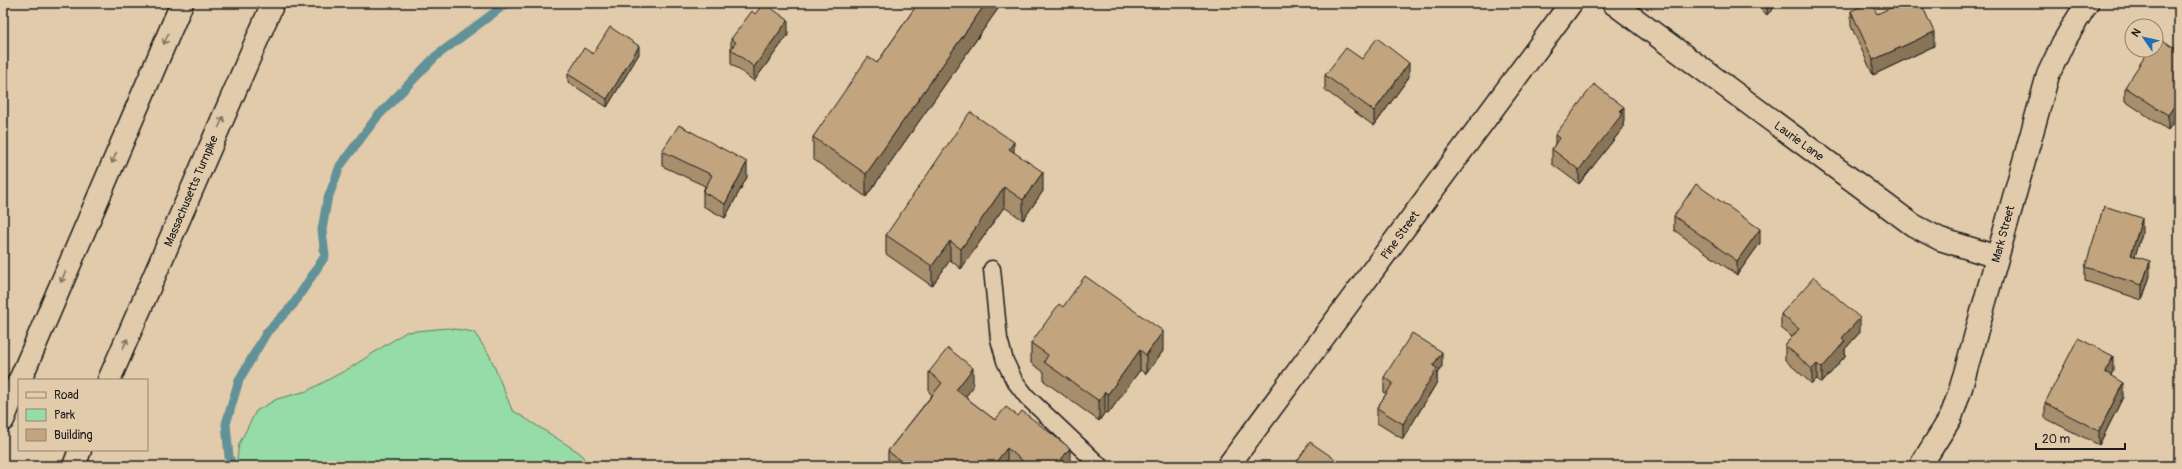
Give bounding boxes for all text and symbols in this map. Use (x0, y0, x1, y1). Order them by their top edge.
north arrow (2124, 18, 2164, 58)
text: N (2129, 26, 2144, 39)
one-way arrow (162, 32, 169, 44)
one-way arrow (218, 117, 225, 129)
street label: Laurie Lane (1771, 118, 1827, 165)
street label: Massachusetts Turnpike (161, 133, 222, 249)
one-way arrow (110, 151, 118, 163)
street label: Mark Street (1989, 204, 2018, 264)
street label: Pine Street (1378, 208, 1423, 263)
one-way arrow (59, 271, 66, 283)
one-way arrow (121, 339, 129, 351)
legend (18, 379, 148, 451)
text: Road (54, 388, 79, 403)
text: Park (54, 408, 75, 423)
scale bar (2036, 425, 2125, 451)
text: Building (54, 428, 93, 443)
text: 20 m (2042, 432, 2071, 447)

